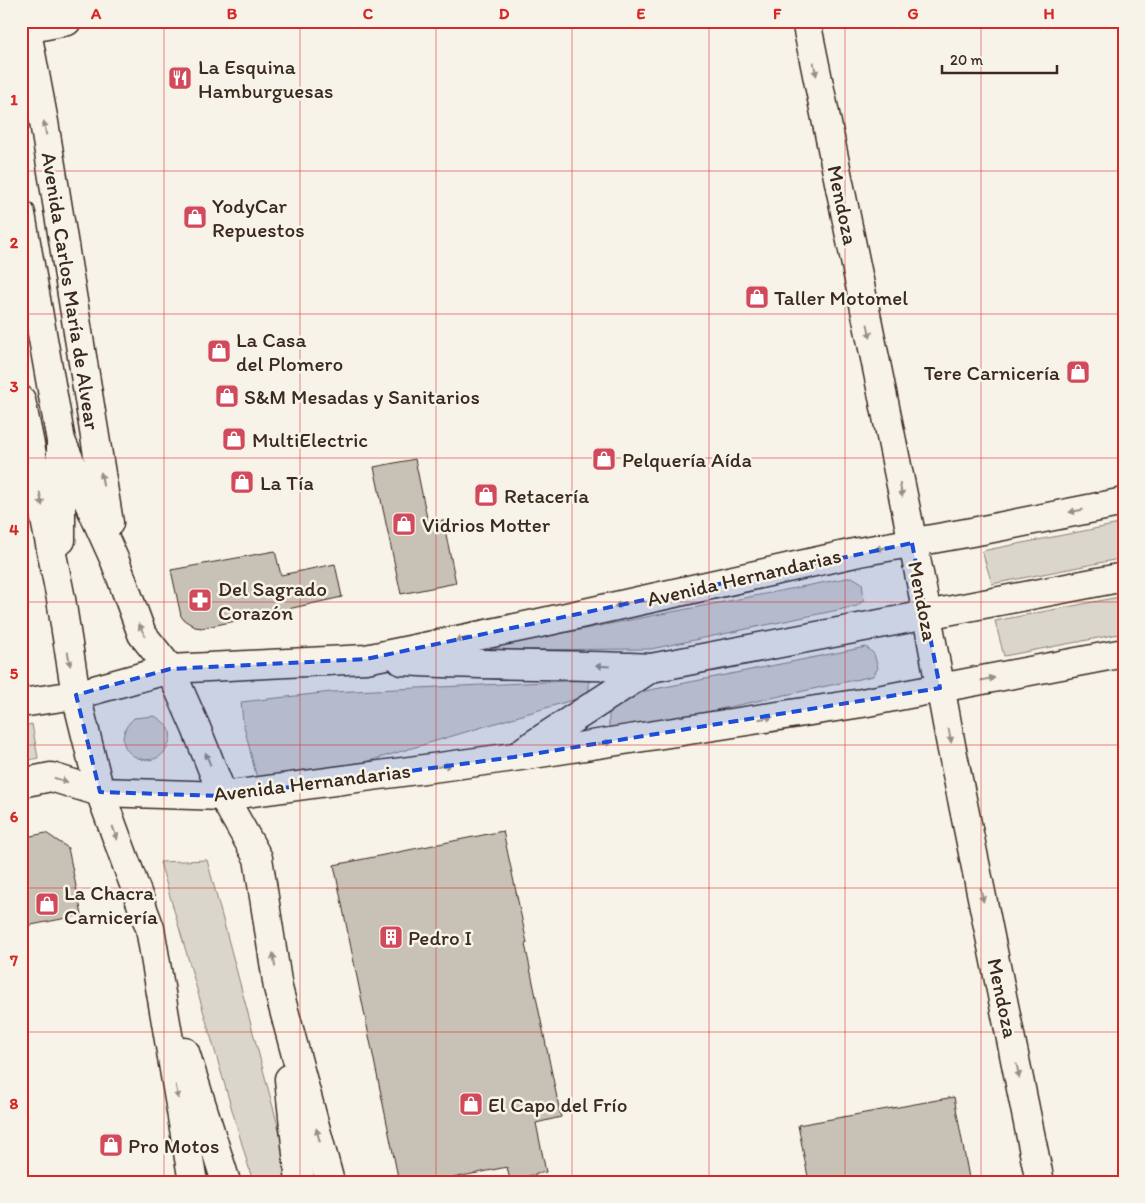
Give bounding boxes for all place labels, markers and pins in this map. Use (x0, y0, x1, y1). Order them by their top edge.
place label: La Esquina Hamburguesas (198, 54, 333, 103)
restaurant icon: La Esquina Hamburguesas (167, 65, 193, 91)
place label: YodyCar Repuestos (212, 193, 305, 242)
shop icon: YodyCar Repuestos (182, 204, 208, 230)
shop icon: Taller Motomel (744, 284, 770, 310)
place label: Taller Motomel (774, 285, 908, 310)
place label: La Casa del Plomero (236, 327, 343, 376)
shop icon: La Casa del Plomero (206, 338, 232, 364)
shop icon: Tere Carnicería (1065, 359, 1091, 385)
place label: Tere Carnicería (924, 360, 1060, 385)
shop icon: S&M Mesadas y Sanitarios (214, 383, 240, 409)
place label: S&M Mesadas y Sanitarios (244, 384, 480, 409)
shop icon: MultiElectric (221, 426, 247, 452)
place label: MultiElectric (252, 427, 368, 452)
shop icon: Pelquería Aída (591, 446, 617, 472)
place label: Pelquería Aída (622, 447, 752, 472)
shop icon: La Tía (229, 469, 255, 495)
place label: La Tía (260, 470, 314, 495)
shop icon: Retacería (473, 482, 499, 508)
place label: Retacería (504, 483, 589, 508)
shop icon: Vidrios Motter (391, 511, 417, 537)
place label: Vidrios Motter (422, 512, 551, 537)
place label: Del Sagrado Corazón (218, 576, 327, 625)
pharmacy icon: Del Sagrado Corazón (187, 587, 213, 613)
place label: La Chacra Carnicería (64, 880, 158, 929)
shop icon: La Chacra Carnicería (34, 891, 60, 917)
building icon: Pedro I (378, 924, 404, 950)
place label: Pedro I (408, 925, 472, 950)
shop icon: El Capo del Frío (458, 1091, 484, 1117)
place label: El Capo del Frío (488, 1092, 627, 1117)
shop icon: Pro Motos (98, 1132, 124, 1158)
place label: Pro Motos (128, 1133, 219, 1158)

